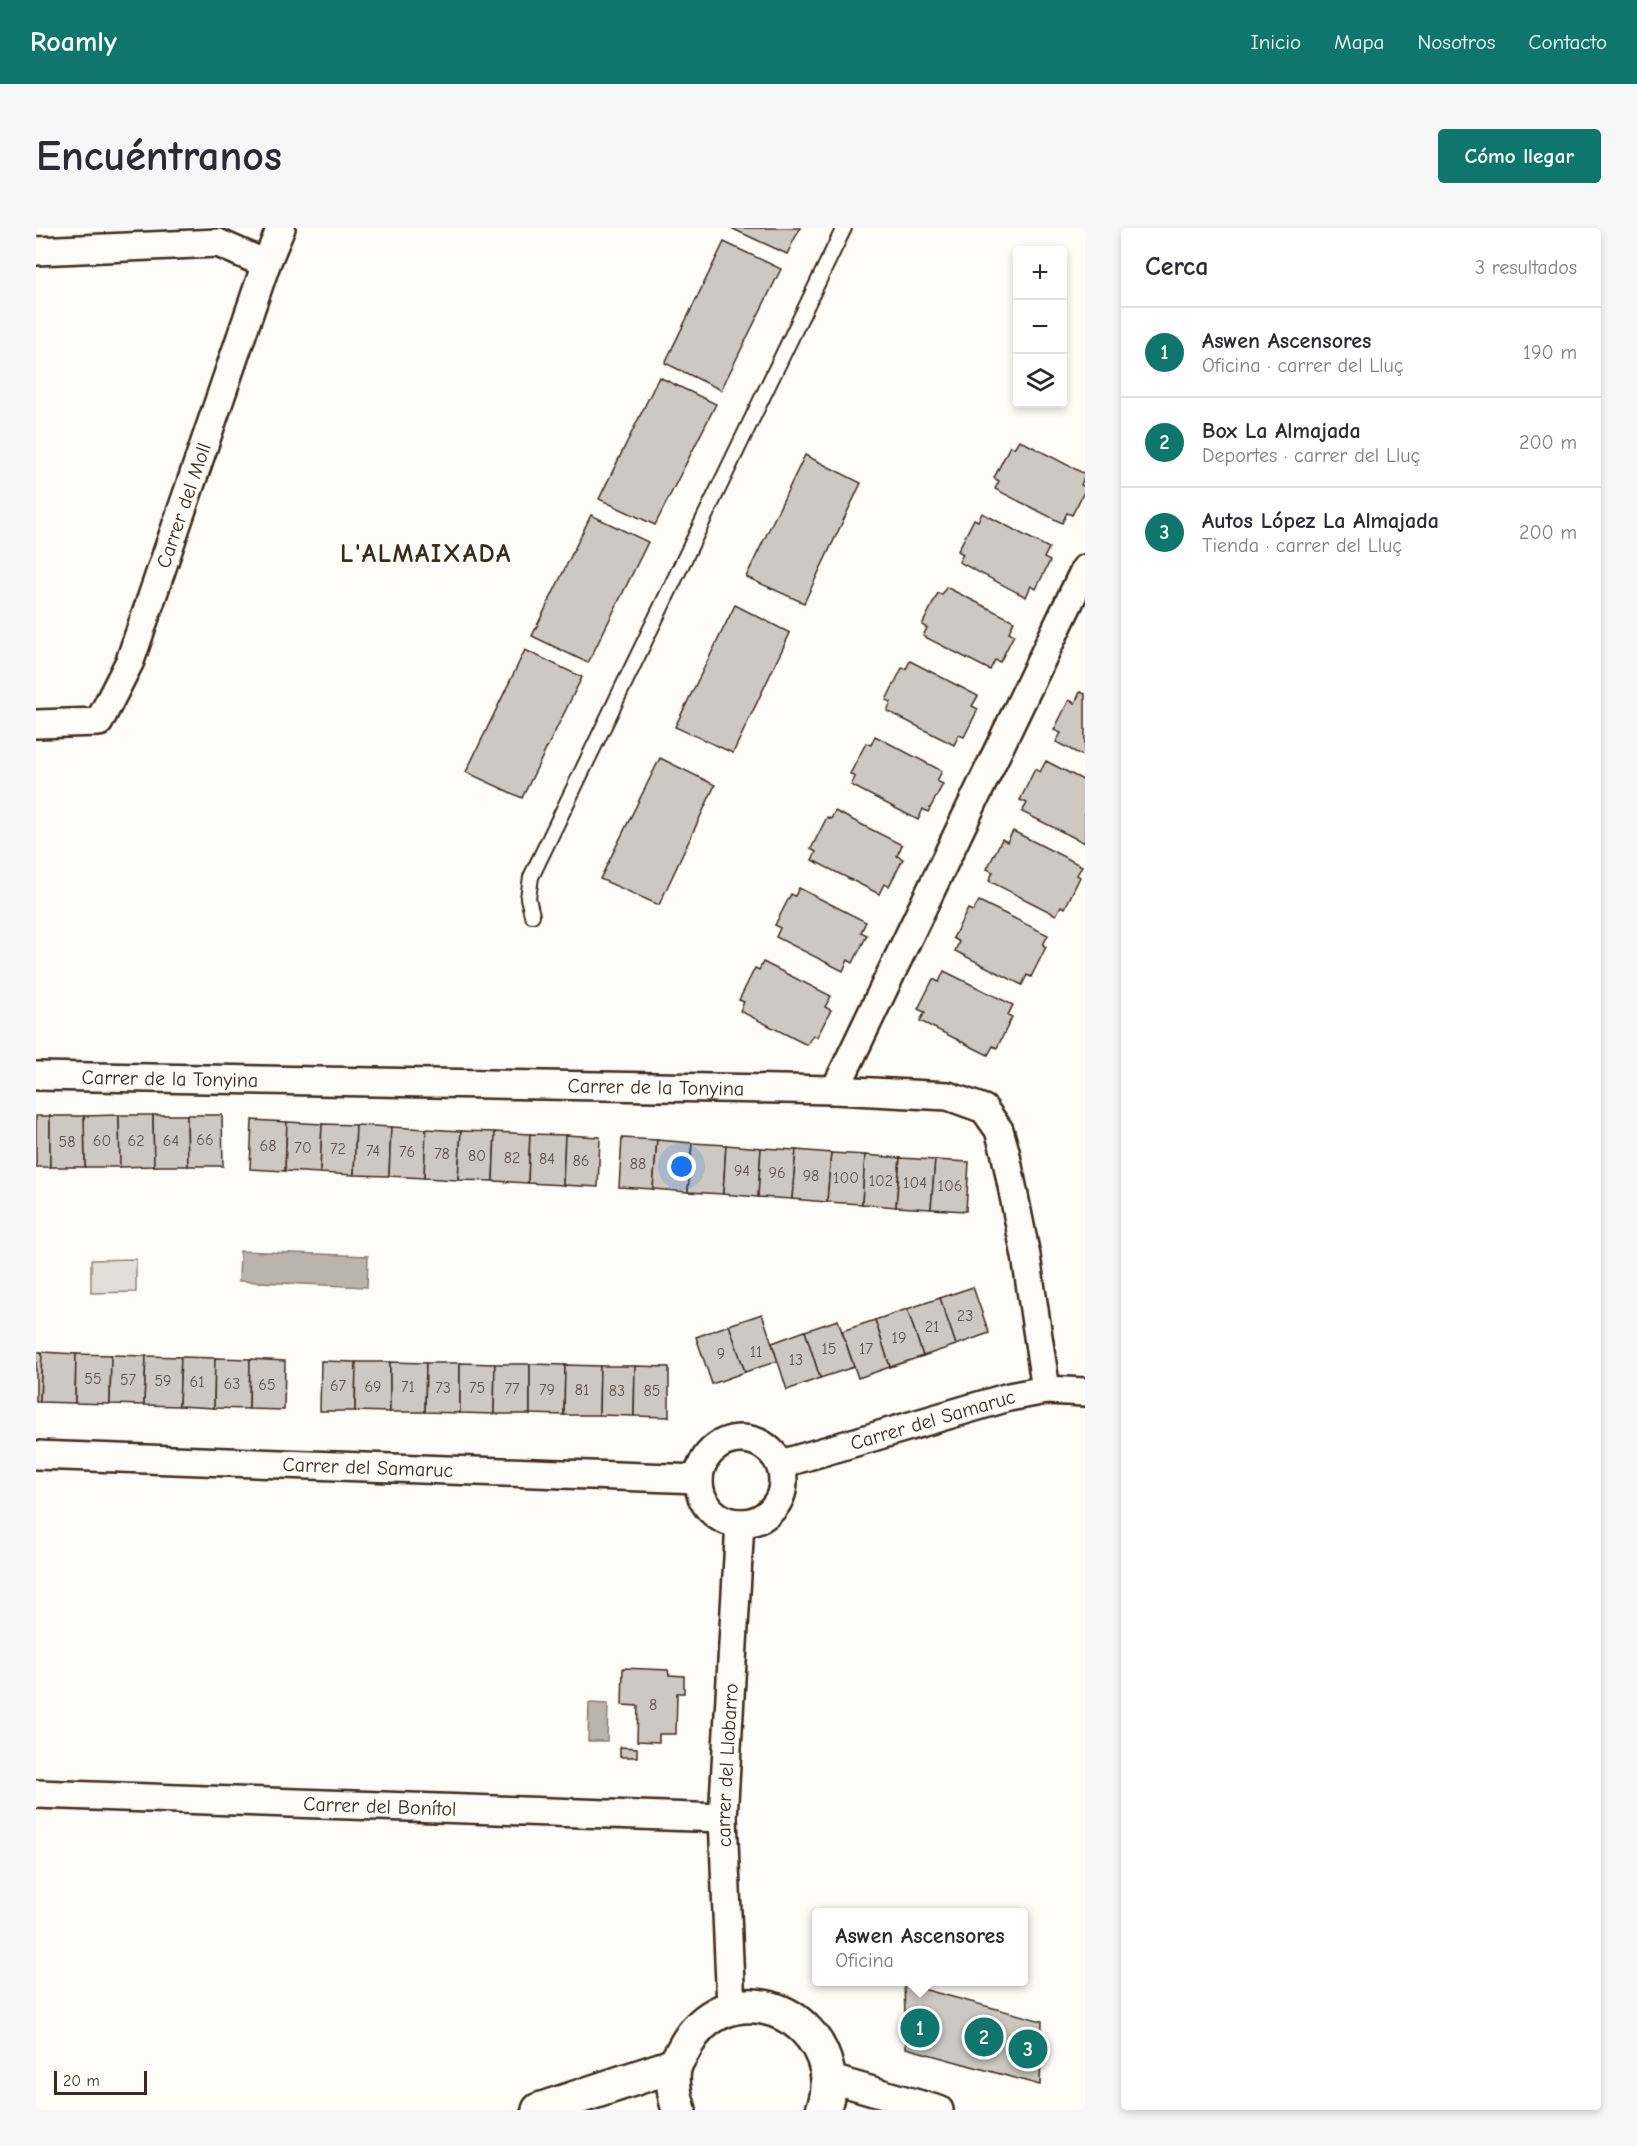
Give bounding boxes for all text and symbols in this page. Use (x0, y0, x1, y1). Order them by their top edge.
text: Roamly (30, 26, 117, 58)
text: Inicio (1250, 30, 1301, 54)
text: Mapa (1334, 30, 1384, 54)
text: Nosotros (1417, 30, 1496, 54)
text: Contacto (1529, 30, 1607, 54)
button: Cómo llegar (1438, 129, 1601, 183)
text: Encuéntranos (36, 132, 282, 181)
map controls (1013, 246, 1067, 408)
button: + (1013, 246, 1067, 300)
text: Cerca (1145, 252, 1209, 282)
text: 3 resultados (1475, 256, 1577, 279)
button: − (1013, 300, 1067, 354)
text: Aswen Ascensores (1202, 328, 1371, 354)
text: 1 (1161, 341, 1168, 364)
text: 190 m (1523, 341, 1577, 364)
button: layers (1013, 354, 1067, 408)
text: Oficina · carrer del Lluç (1202, 354, 1403, 377)
text: Box La Almajada (1202, 418, 1361, 444)
text: 2 (1160, 431, 1169, 454)
text: 200 m (1519, 431, 1577, 454)
street label: Carrer del Moll (151, 440, 215, 571)
text: Deportes · carrer del Lluç (1202, 444, 1420, 467)
text: Autos López La Almajada (1202, 508, 1439, 534)
text: 3 (1160, 521, 1169, 544)
text: 200 m (1519, 521, 1577, 544)
text: Tienda · carrer del Lluç (1202, 534, 1402, 557)
district label: L'ALMAIXADA (340, 539, 512, 569)
street label: Carrer de la Tonyina (81, 1065, 259, 1091)
street label: Carrer de la Tonyina (567, 1074, 744, 1100)
house number: 66 (196, 1131, 214, 1149)
house number: 60 (93, 1132, 111, 1150)
house number: 62 (127, 1132, 145, 1150)
house number: 64 (163, 1132, 179, 1150)
house number: 58 (59, 1133, 75, 1151)
house number: 68 (260, 1137, 276, 1155)
house number: 70 (294, 1139, 312, 1157)
house number: 72 (330, 1140, 346, 1158)
house number: 74 (366, 1142, 380, 1160)
house number: 76 (399, 1143, 415, 1161)
house number: 78 (434, 1145, 450, 1163)
house number: 80 (468, 1147, 486, 1165)
house number: 82 (504, 1149, 520, 1167)
house number: 84 (539, 1150, 555, 1168)
house number: 86 (573, 1152, 589, 1170)
your location (667, 1152, 696, 1181)
house number: 88 (630, 1155, 646, 1173)
house number: 94 (734, 1162, 750, 1180)
house number: 96 (768, 1164, 786, 1182)
house number: 98 (803, 1167, 819, 1185)
house number: 100 (833, 1169, 859, 1187)
house number: 102 (869, 1172, 893, 1190)
house number: 104 (903, 1174, 927, 1192)
house number: 106 (938, 1177, 962, 1195)
house number: 23 (957, 1307, 973, 1325)
house number: 21 (925, 1318, 939, 1336)
house number: 19 (892, 1329, 906, 1347)
house number: 15 (821, 1340, 837, 1358)
house number: 17 (859, 1340, 873, 1358)
house number: 11 (750, 1343, 762, 1361)
house number: 9 (717, 1345, 725, 1363)
house number: 13 (789, 1351, 803, 1369)
house number: 55 (84, 1370, 102, 1388)
house number: 57 (120, 1371, 137, 1389)
house number: 59 (154, 1372, 172, 1390)
house number: 61 (189, 1373, 205, 1391)
house number: 63 (224, 1375, 240, 1393)
house number: 65 (258, 1376, 276, 1394)
house number: 67 (330, 1377, 347, 1395)
house number: 69 (364, 1378, 382, 1396)
house number: 71 (401, 1378, 415, 1396)
house number: 73 (435, 1379, 451, 1397)
house number: 75 (469, 1379, 485, 1397)
house number: 77 (504, 1380, 520, 1398)
house number: 79 (539, 1381, 555, 1399)
house number: 81 (575, 1381, 589, 1399)
house number: 83 (609, 1382, 625, 1400)
house number: 85 (644, 1382, 660, 1400)
street label: Carrer del Samaruc (848, 1385, 1017, 1455)
street label: Carrer del Samaruc (282, 1452, 454, 1482)
street label: carrer del Llobarro (711, 1683, 742, 1848)
house number: 8 (649, 1696, 657, 1714)
street label: Carrer del Bonítol (303, 1792, 457, 1820)
popup (812, 1908, 1028, 1986)
text: Aswen Ascensores (835, 1923, 1005, 1949)
text: Oficina (835, 1949, 894, 1972)
pin: 1 (900, 2006, 940, 2050)
pin: 2 (964, 2014, 1004, 2060)
pin: 3 (1008, 2026, 1048, 2072)
scale bar (54, 2068, 147, 2096)
text: 20 m (63, 2072, 100, 2090)

